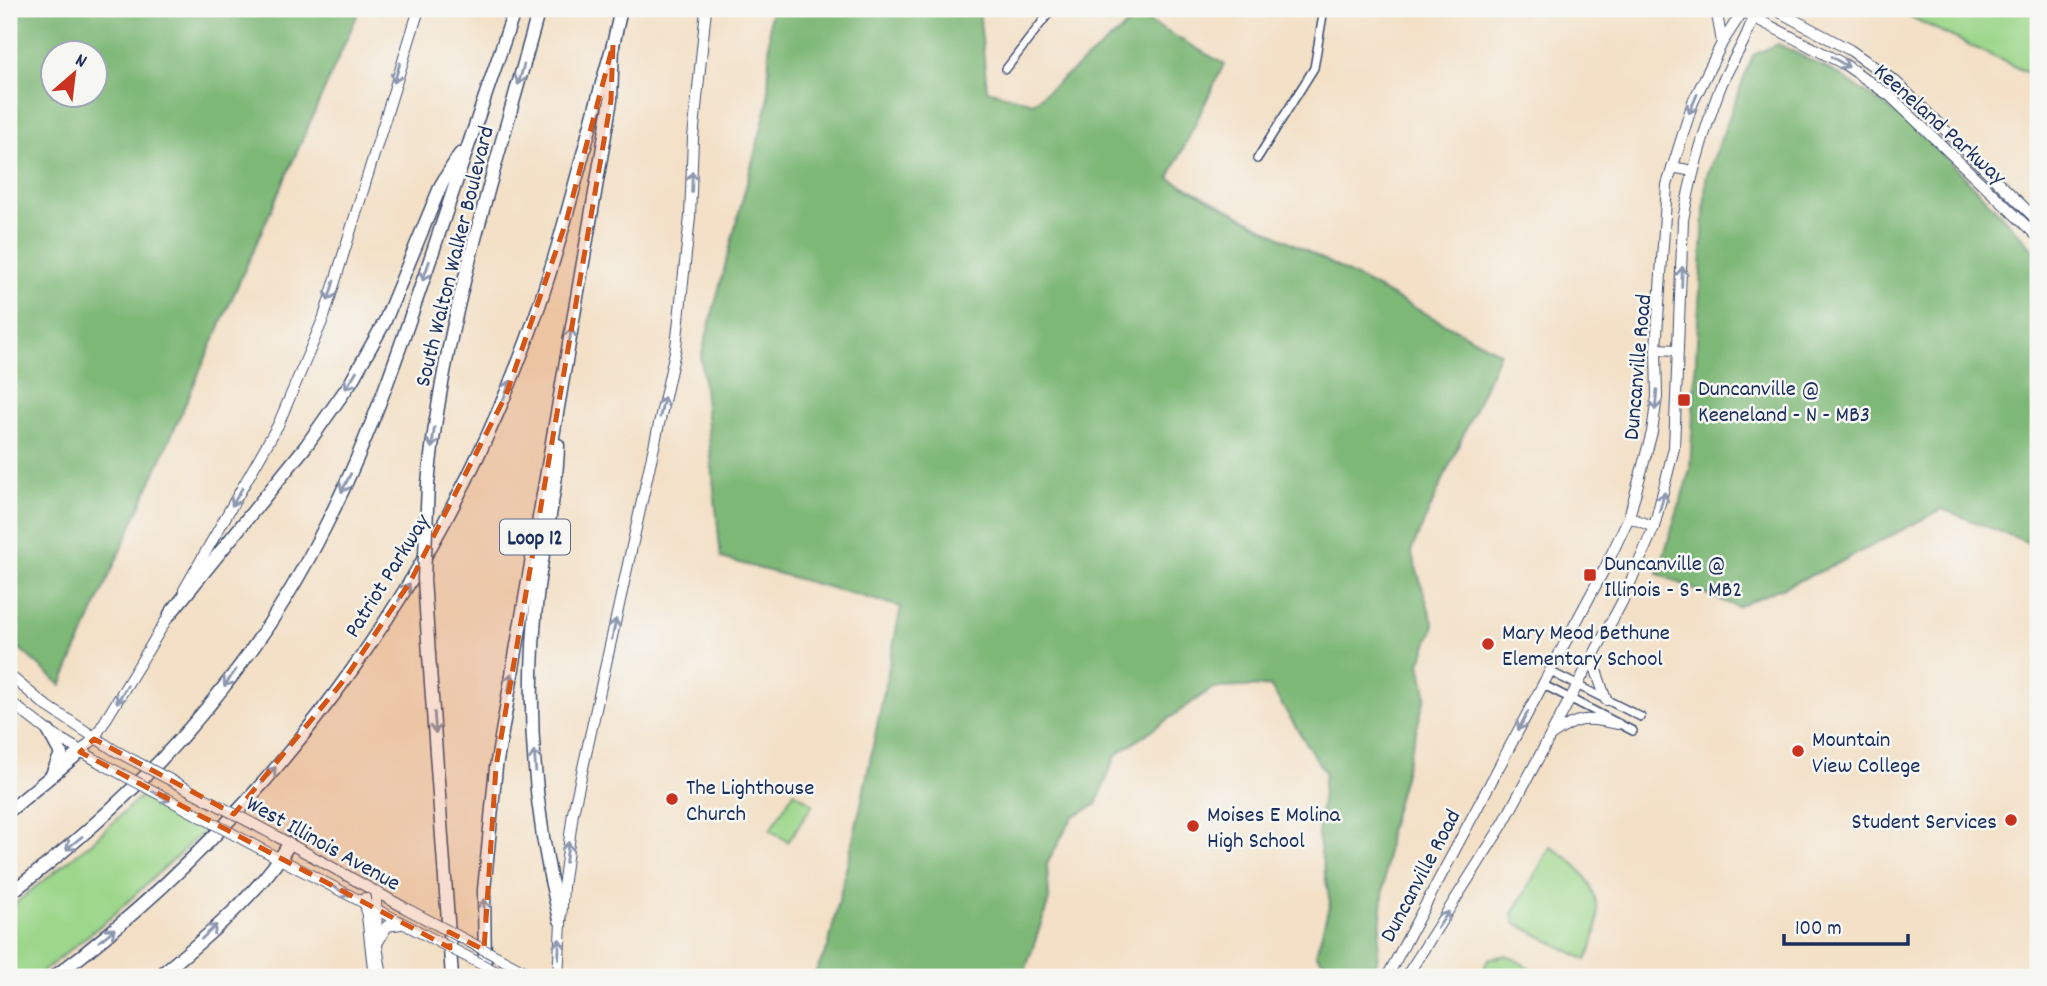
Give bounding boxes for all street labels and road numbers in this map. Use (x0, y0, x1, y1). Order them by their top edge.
street label: Keeneland Parkway (1865, 57, 2013, 195)
street label: South Walton Walker Boulevard (408, 123, 505, 391)
street label: Duncanville Road (1617, 293, 1662, 442)
street label: Patriot Parkway (338, 508, 441, 645)
road number: Loop 12 (500, 520, 570, 554)
street label: West Illinois Avenue (239, 789, 406, 901)
street label: Duncanville Road (1373, 804, 1471, 949)

